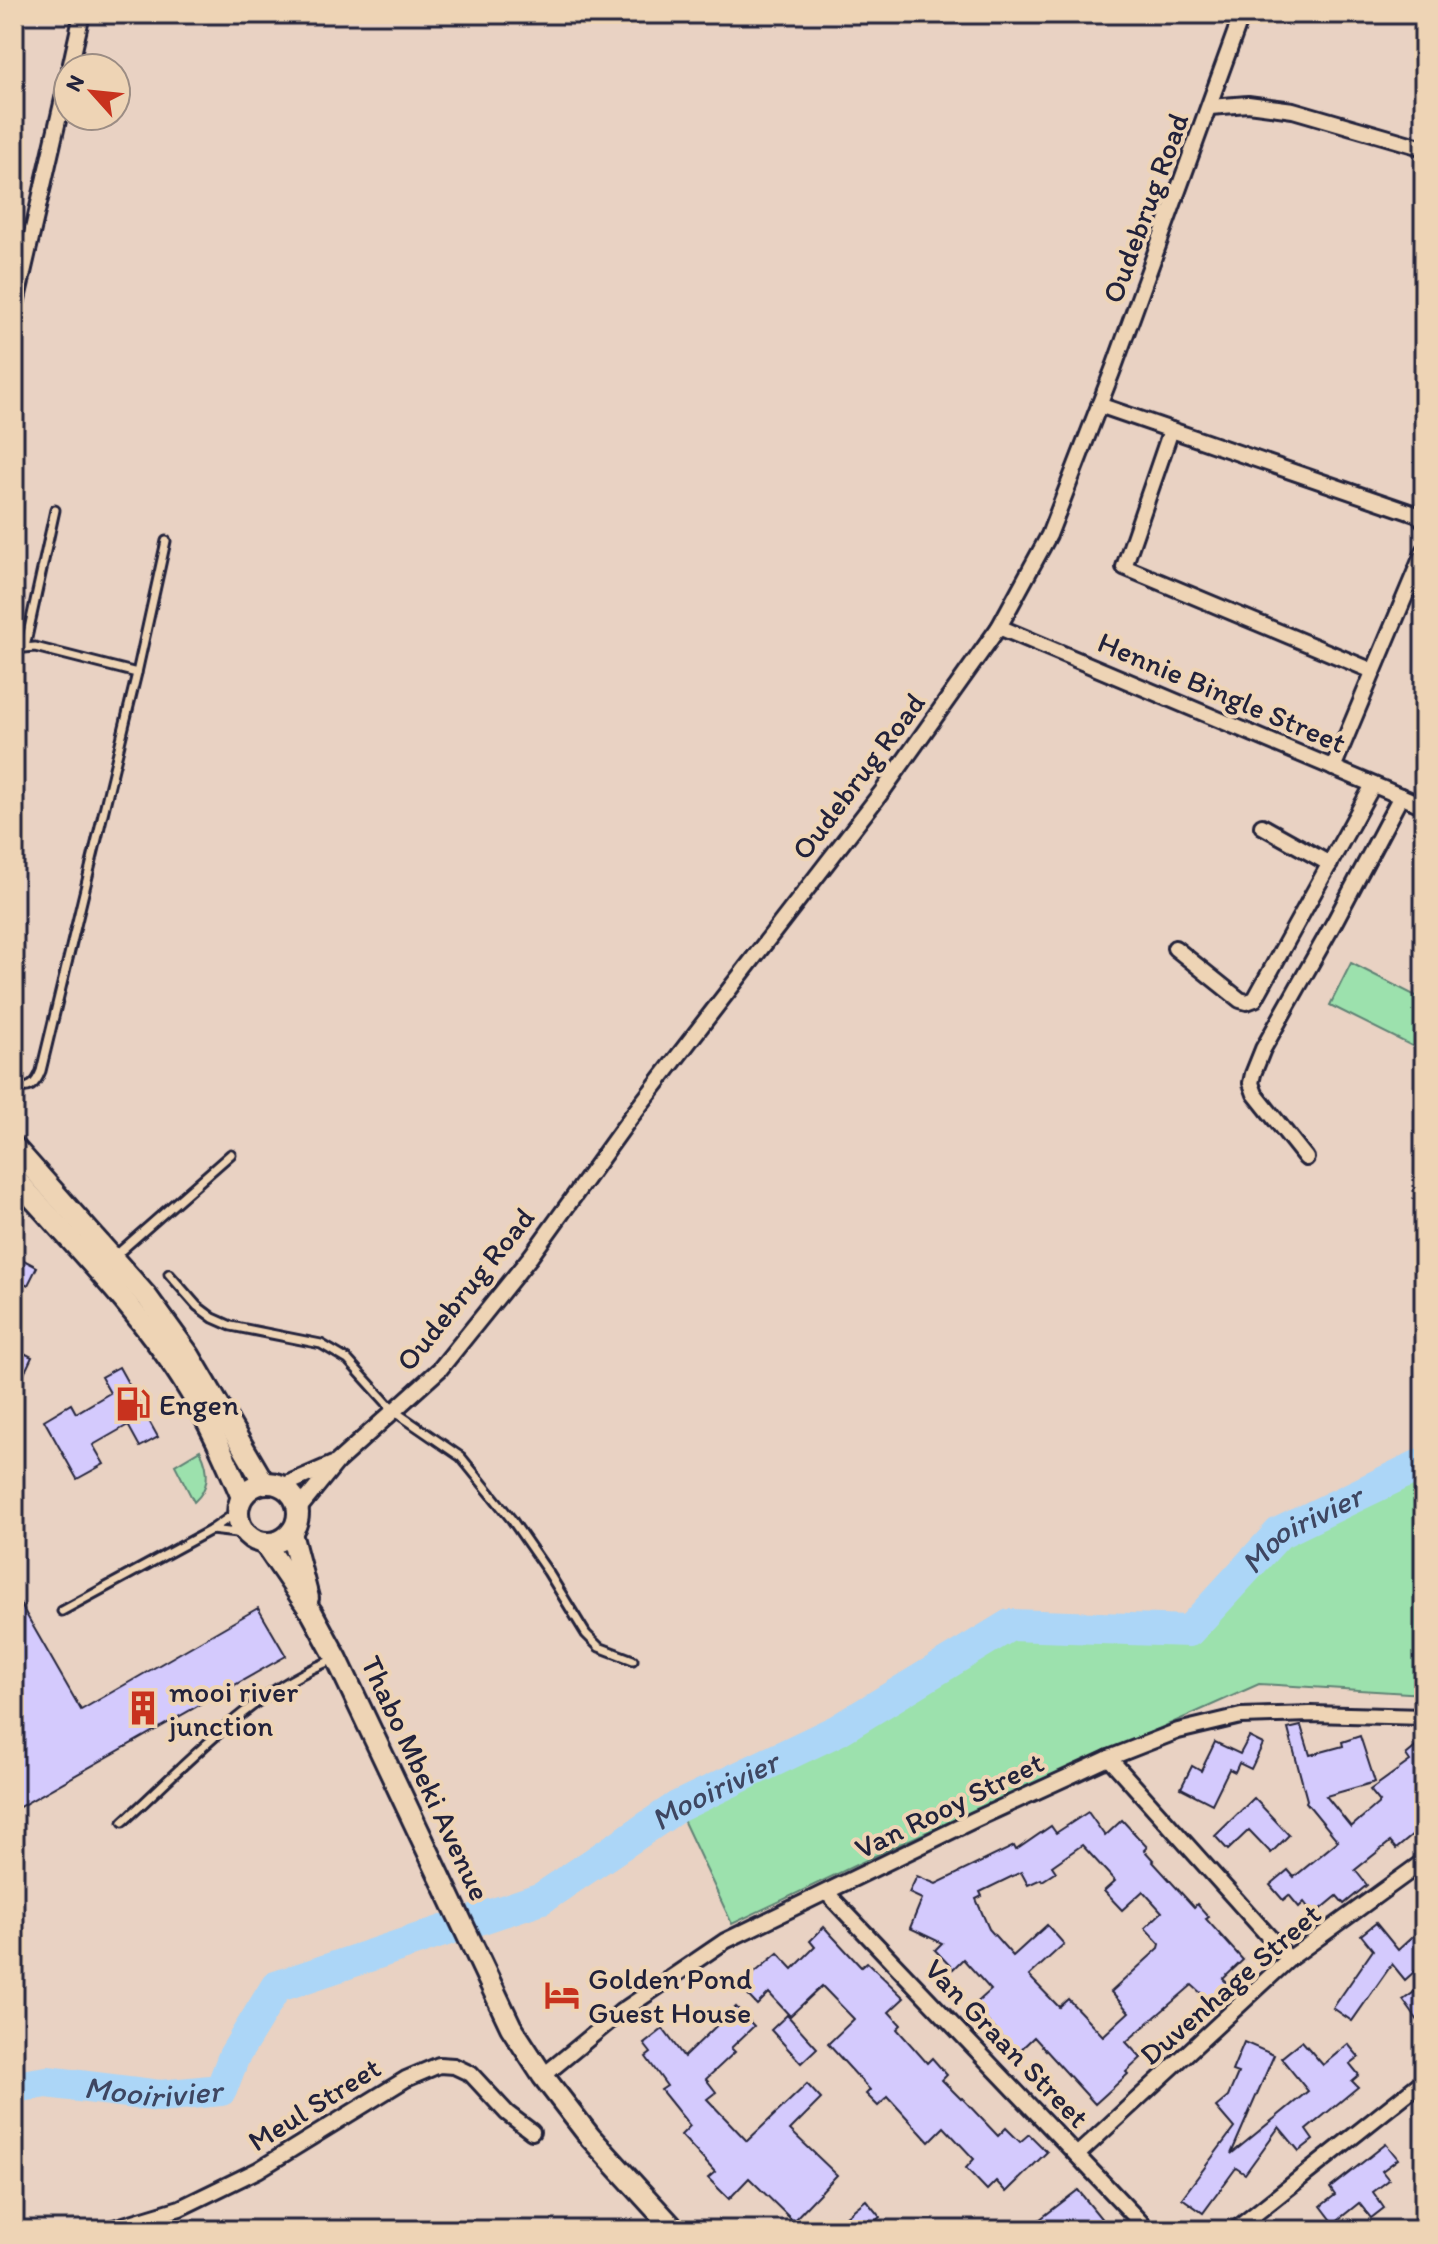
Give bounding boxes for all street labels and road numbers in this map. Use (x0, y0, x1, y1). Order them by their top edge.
street label: Oudebrug Road (1093, 108, 1197, 308)
street label: Hennie Bingle Street (1092, 623, 1352, 761)
street label: Oudebrug Road (783, 685, 933, 867)
street label: Oudebrug Road (388, 1200, 542, 1378)
street label: Thabo Mbeki Avenue (353, 1650, 499, 1906)
street label: Van Rooy Street (849, 1743, 1049, 1867)
street label: Duvenhage Street (1132, 1895, 1328, 2073)
street label: Van Graan Street (917, 1951, 1097, 2135)
street label: Meul Street (241, 2049, 387, 2159)

